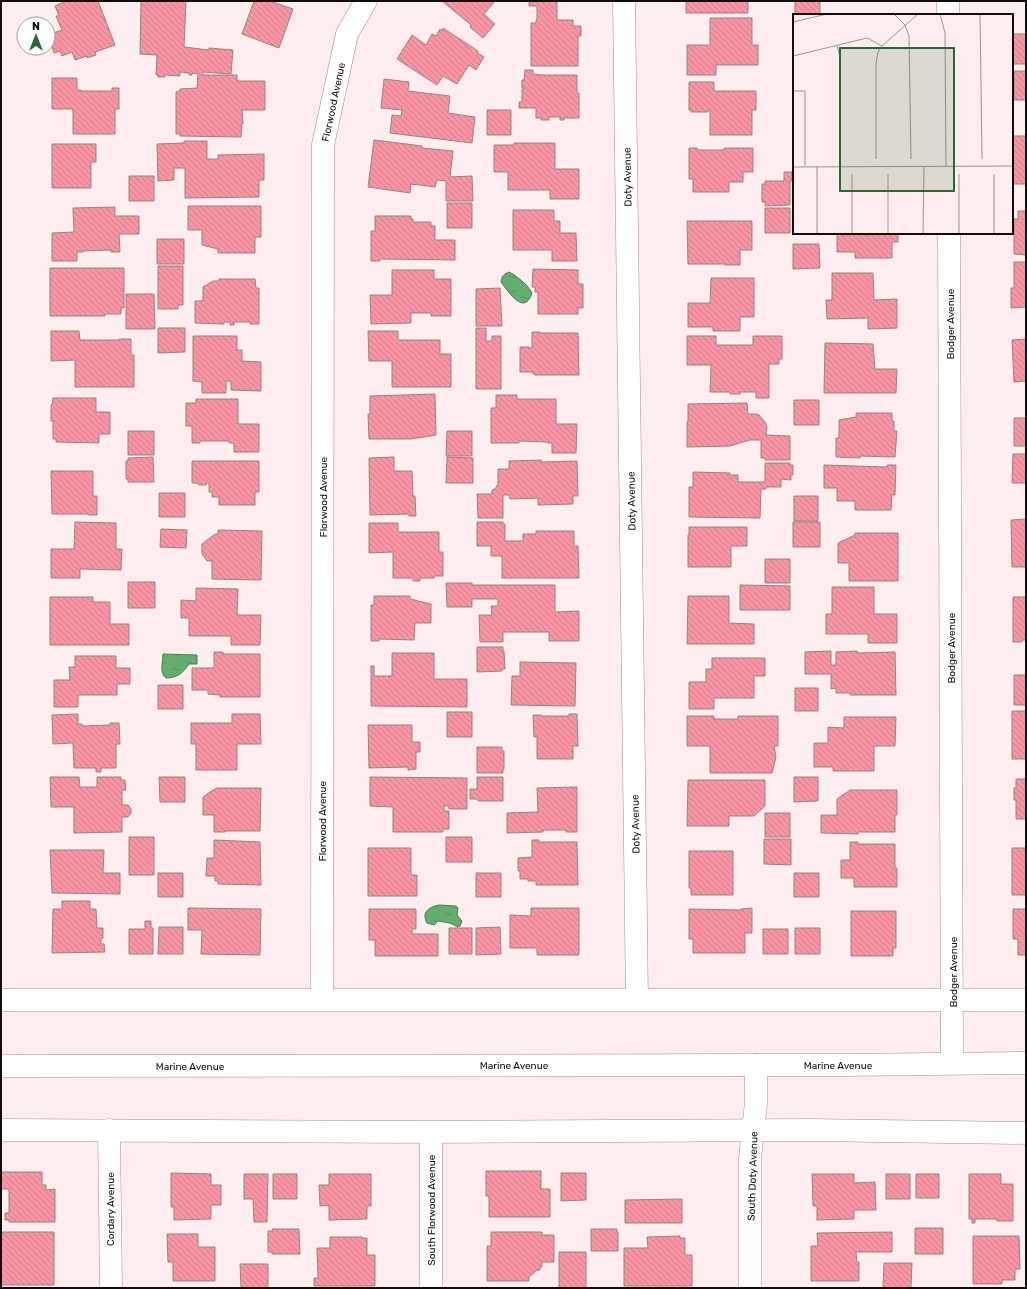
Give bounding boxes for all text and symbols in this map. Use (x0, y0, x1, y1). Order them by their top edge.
inset map (793, 14, 1013, 234)
north arrow (16, 16, 56, 56)
text: N (32, 20, 40, 33)
street label: Florwood Avenue (320, 61, 348, 143)
street label: Doty Avenue (621, 147, 635, 207)
street label: Bodger Avenue (945, 288, 957, 359)
street label: Florwood Avenue (318, 456, 330, 537)
street label: Doty Avenue (625, 471, 639, 531)
street label: Bodger Avenue (946, 612, 958, 683)
street label: Florwood Avenue (317, 780, 329, 861)
street label: Doty Avenue (629, 794, 643, 854)
street label: Bodger Avenue (948, 936, 960, 1007)
street label: Marine Avenue (480, 1060, 549, 1072)
street label: Marine Avenue (804, 1060, 873, 1072)
street label: Marine Avenue (156, 1061, 225, 1073)
street label: South Doty Avenue (745, 1131, 761, 1221)
street label: South Florwood Avenue (426, 1154, 438, 1265)
street label: Cordary Avenue (105, 1172, 117, 1246)

